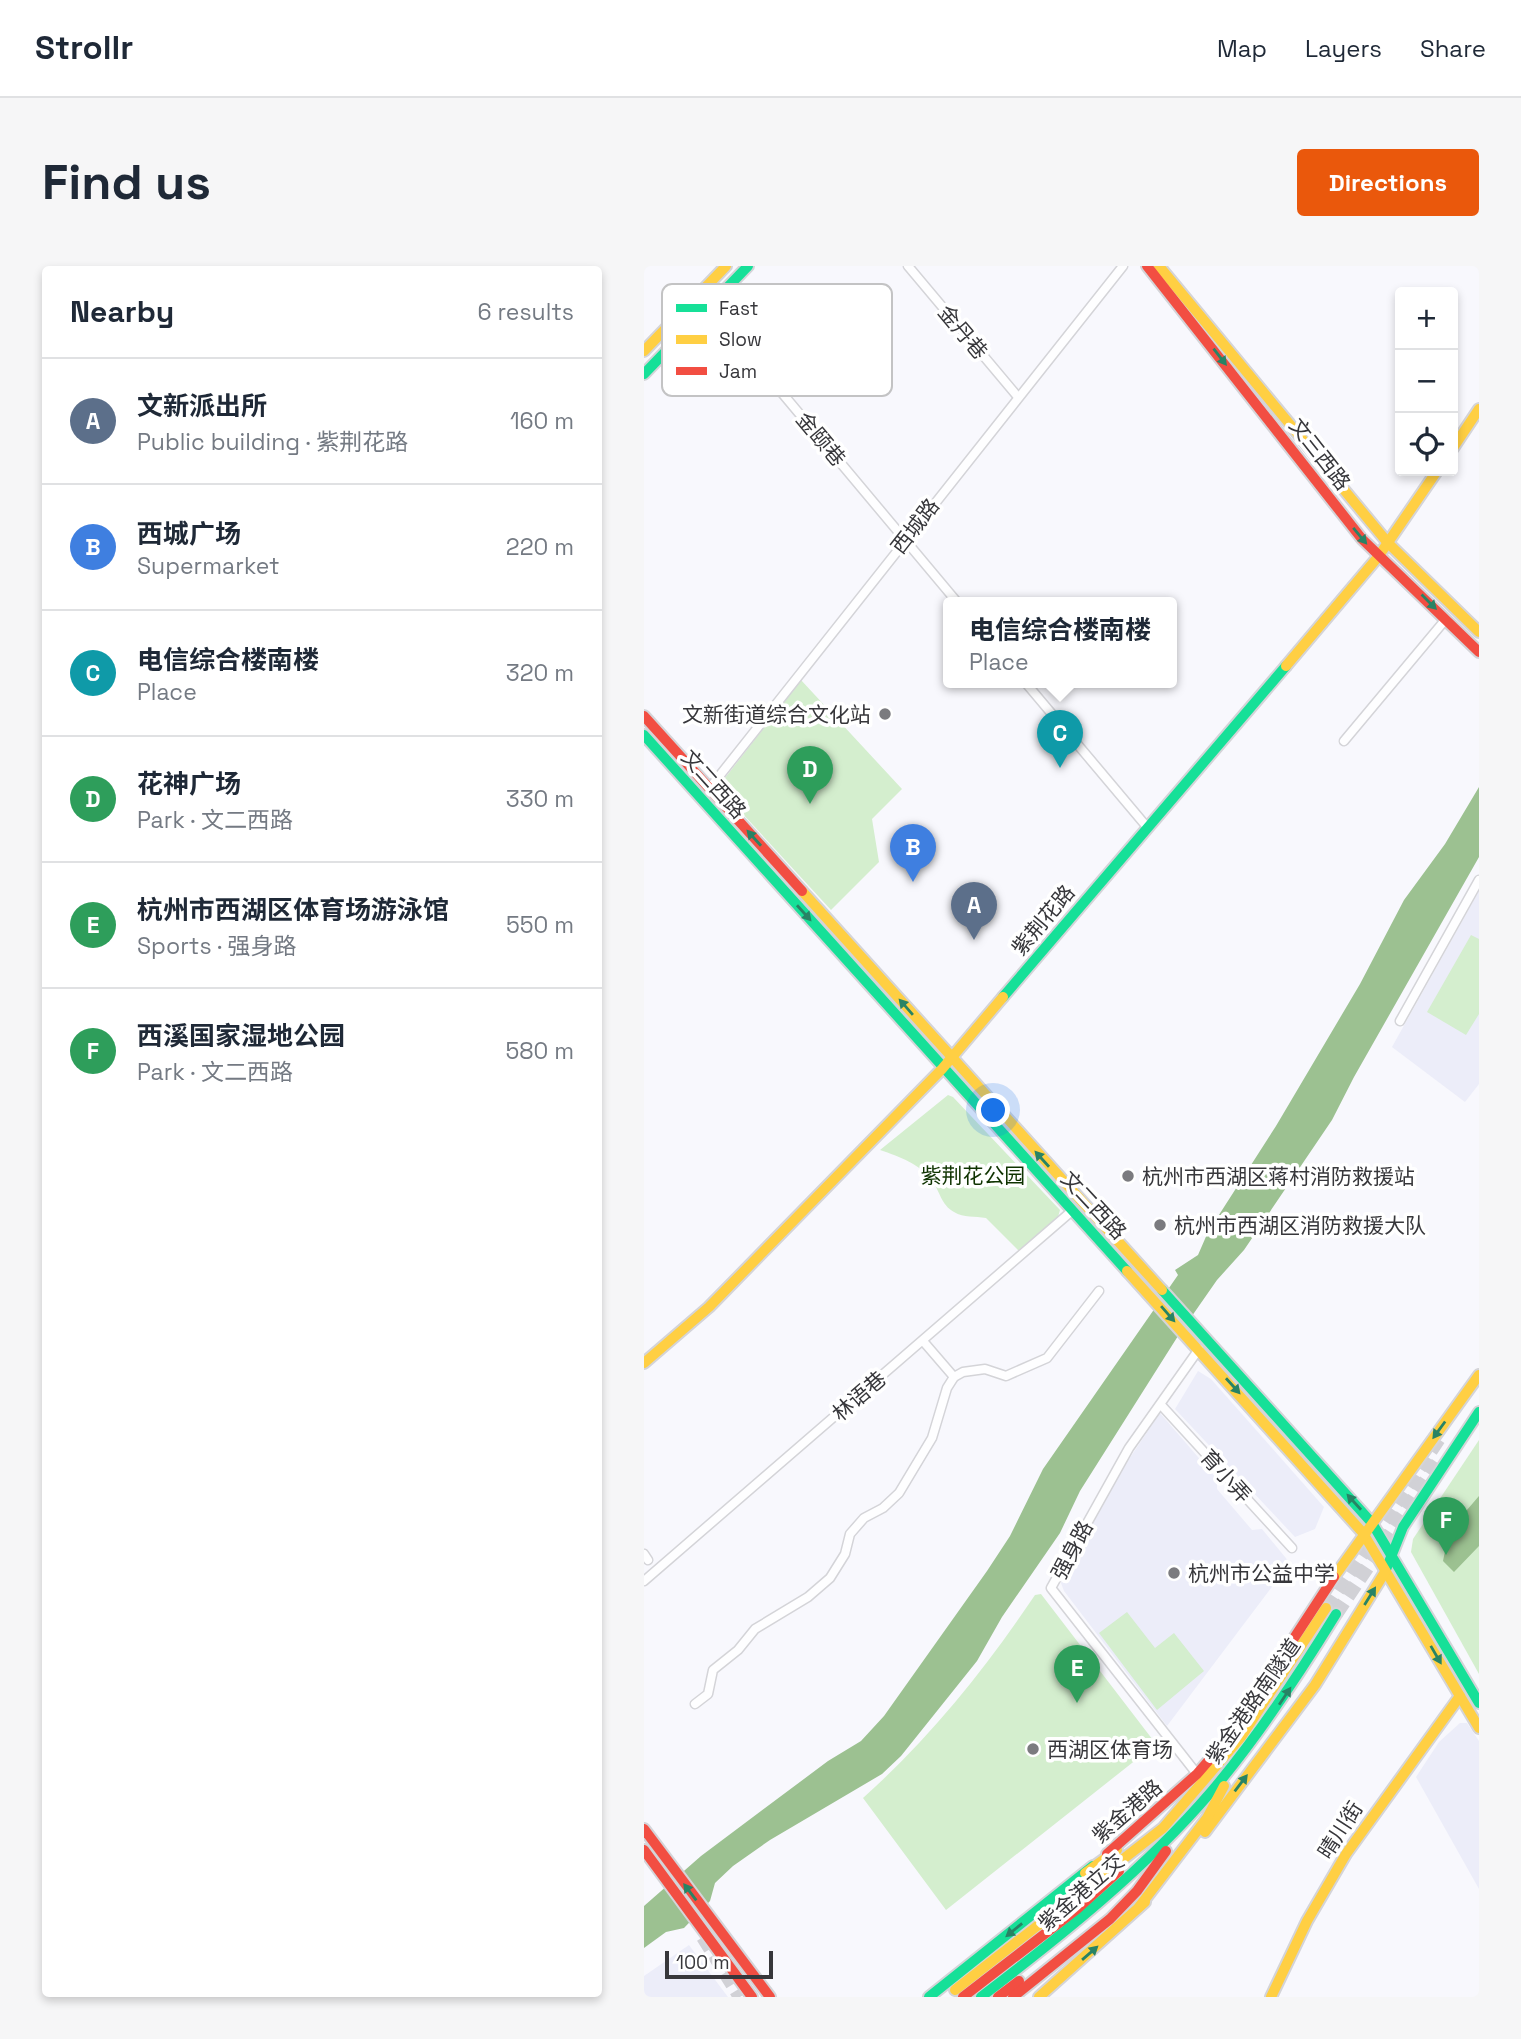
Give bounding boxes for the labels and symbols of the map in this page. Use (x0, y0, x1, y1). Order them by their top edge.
legend (662, 284, 892, 396)
text: Fast (719, 296, 759, 321)
street label: 金丹巷 (932, 299, 994, 365)
text: Slow (719, 327, 762, 352)
one-way arrow (1213, 348, 1228, 366)
text: Jam (719, 359, 757, 384)
street label: 金颐巷 (790, 406, 852, 472)
street label: 文三西路 (1284, 413, 1356, 495)
street label: 西城路 (885, 493, 945, 559)
one-way arrow (1353, 527, 1368, 545)
one-way arrow (1421, 594, 1437, 610)
place label: 文新街道综合文化站 (682, 701, 871, 728)
marker: 文新街道综合文化站 (877, 706, 893, 722)
pin: C (1037, 710, 1083, 768)
street label: 文二西路 (676, 744, 752, 824)
pin: D (787, 746, 833, 804)
pin: B (890, 824, 936, 882)
one-way arrow (746, 829, 762, 847)
street label: 紫荆花路 (1006, 879, 1080, 961)
pin: A (951, 882, 997, 940)
one-way arrow (796, 904, 812, 922)
one-way arrow (898, 998, 914, 1016)
your location (976, 1093, 1010, 1127)
one-way arrow (1035, 1151, 1051, 1168)
park label: 紫荆花公园 (921, 1162, 1026, 1189)
place label: 杭州市西湖区蒋村消防救援站 (1142, 1163, 1415, 1190)
street label: 文二西路 (1055, 1165, 1133, 1245)
marker: 杭州市西湖区蒋村消防救援站 (1120, 1168, 1136, 1184)
place label: 杭州市西湖区消防救援大队 (1174, 1212, 1426, 1239)
marker: 杭州市西湖区消防救援大队 (1152, 1217, 1168, 1233)
one-way arrow (1160, 1305, 1175, 1322)
street label: 林语巷 (826, 1365, 892, 1427)
one-way arrow (1225, 1378, 1240, 1395)
one-way arrow (1432, 1421, 1446, 1439)
street label: 育小弄 (1195, 1444, 1257, 1508)
one-way arrow (1346, 1493, 1362, 1511)
pin: F (1423, 1497, 1469, 1555)
street label: 强身路 (1045, 1516, 1099, 1584)
place label: 杭州市公益中学 (1188, 1560, 1335, 1587)
marker: 杭州市公益中学 (1166, 1565, 1182, 1581)
one-way arrow (1363, 1586, 1376, 1606)
street label: 紫金港路南隧道 (1200, 1633, 1306, 1769)
pin: E (1054, 1645, 1100, 1703)
one-way arrow (1430, 1645, 1443, 1664)
one-way arrow (1278, 1687, 1292, 1705)
place label: 西湖区体育场 (1047, 1736, 1173, 1763)
marker: 西湖区体育场 (1025, 1741, 1041, 1757)
street label: 紫金港路 (1086, 1773, 1168, 1849)
one-way arrow (1234, 1775, 1249, 1793)
street label: 晴川街 (1312, 1796, 1368, 1864)
street label: 紫金港立交 (1033, 1847, 1129, 1937)
one-way arrow (682, 1883, 697, 1901)
one-way arrow (1006, 1923, 1024, 1938)
one-way arrow (1082, 1946, 1099, 1961)
scale bar (665, 1948, 774, 1980)

